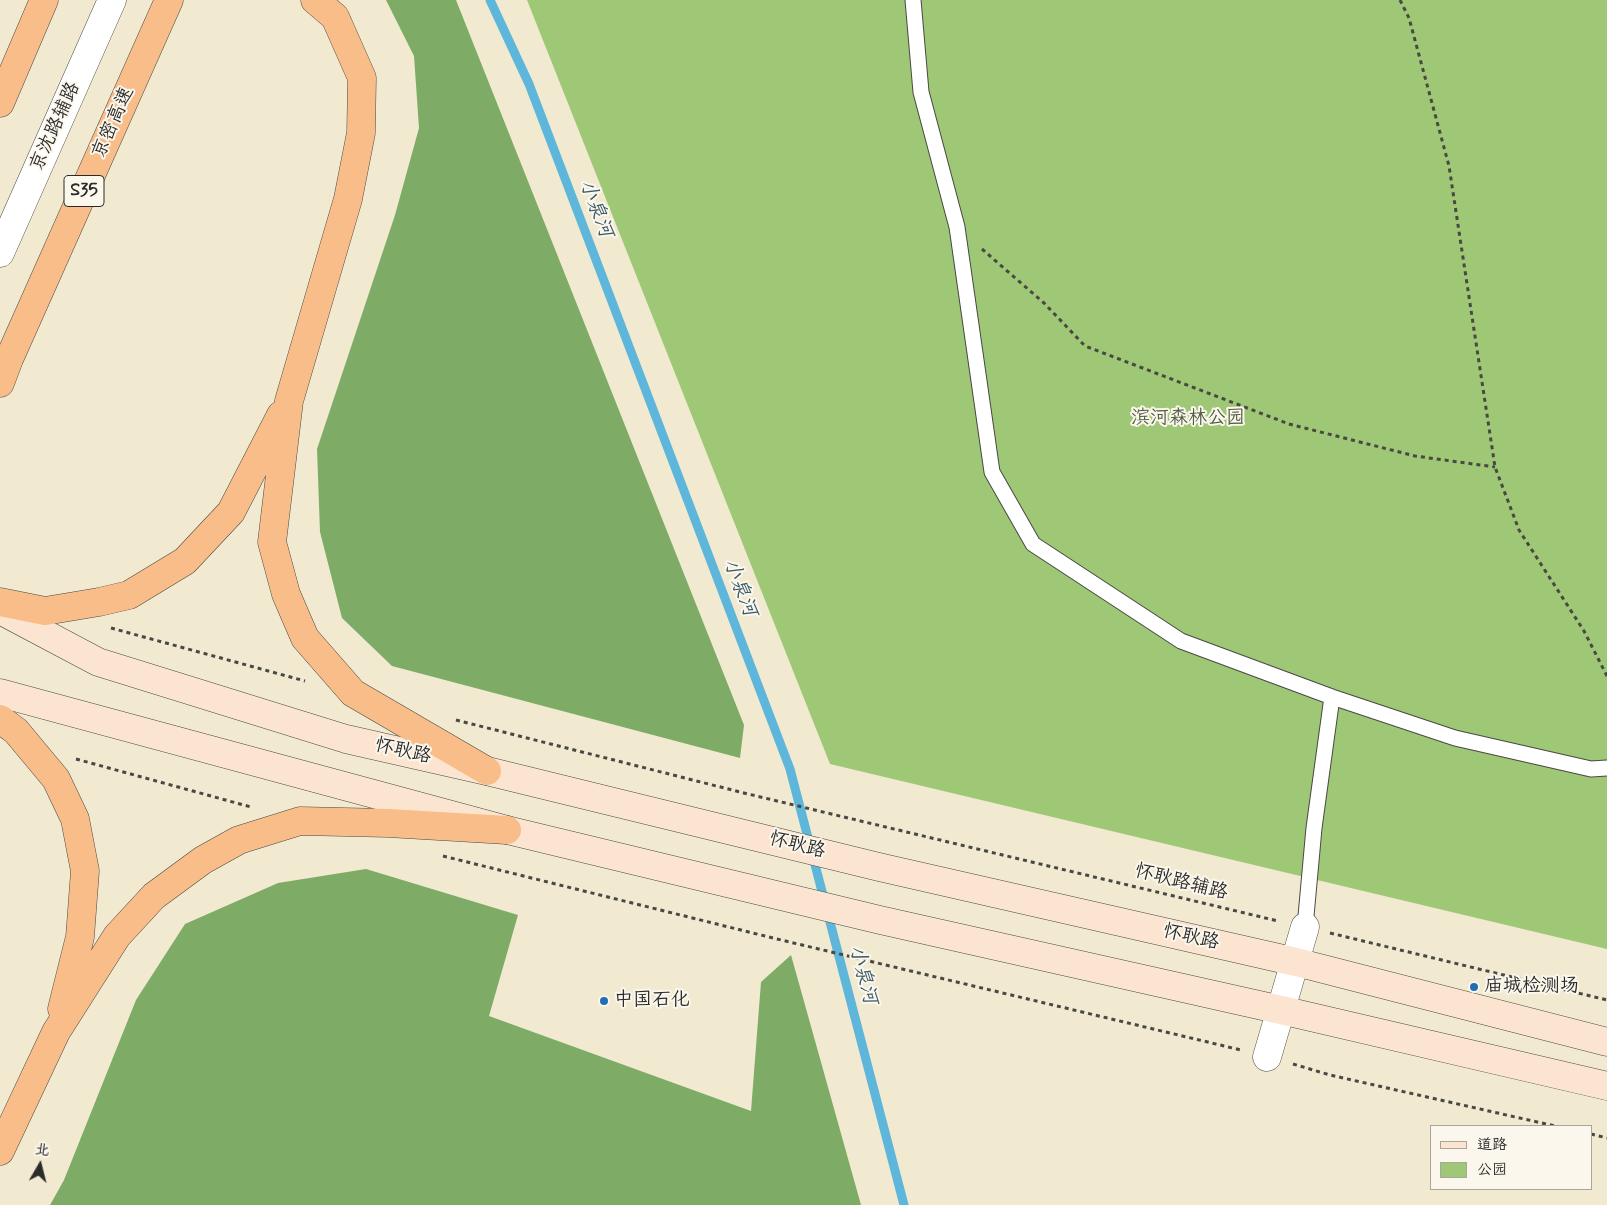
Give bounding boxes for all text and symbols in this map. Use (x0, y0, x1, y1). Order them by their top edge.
street label: 京沈路辅路 (26, 79, 86, 175)
street label: 京密高速 (88, 84, 140, 162)
road number: S35 (64, 176, 104, 207)
water label: 小泉河 (573, 177, 617, 241)
park label: 滨河森林公园 (1131, 408, 1245, 430)
water label: 小泉河 (717, 556, 761, 620)
street label: 怀耿路 (373, 734, 433, 770)
street label: 怀耿路 (767, 828, 827, 864)
street label: 怀耿路辅路 (1132, 860, 1230, 906)
street label: 怀耿路 (1161, 920, 1221, 956)
water label: 小泉河 (843, 943, 881, 1007)
place label: 庙城检测场 (1484, 976, 1579, 998)
marker: 庙城检测场 (1468, 981, 1480, 993)
place label: 中国石化 (614, 990, 690, 1012)
marker: 中国石化 (598, 995, 610, 1007)
legend (1430, 1125, 1592, 1190)
text: 道路 (1477, 1135, 1507, 1155)
north arrow (15, 1140, 65, 1190)
text: 北 (34, 1140, 50, 1160)
text: 公园 (1477, 1160, 1507, 1180)

